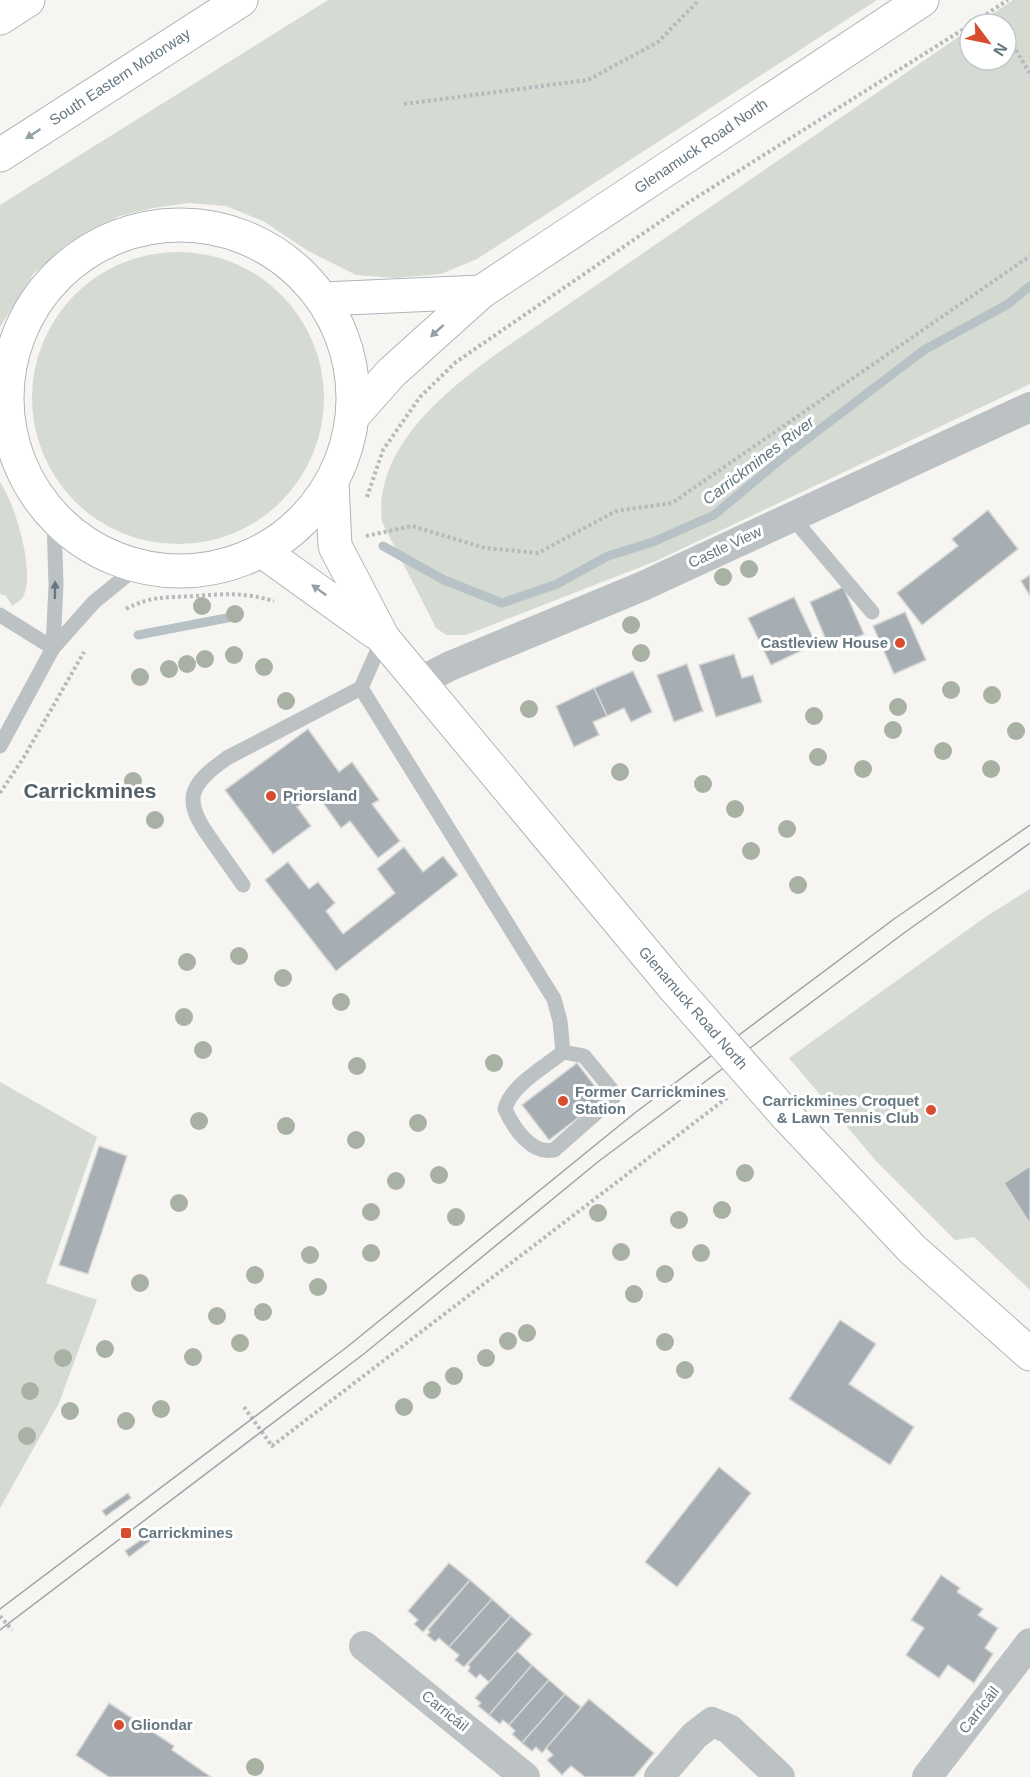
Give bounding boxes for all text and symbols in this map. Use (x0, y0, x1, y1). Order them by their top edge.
north arrow (958, 12, 1018, 72)
street label: South Eastern Motorway (46, 24, 194, 128)
text: N (990, 40, 1011, 59)
street label: Glenamuck Road North (631, 95, 770, 196)
one-way arrow (24, 128, 41, 139)
one-way arrow (429, 324, 444, 338)
water label: Carrickmines River (699, 413, 818, 508)
street label: Castle View (685, 522, 764, 571)
one-way arrow (51, 580, 60, 599)
one-way arrow (311, 585, 326, 597)
place label: Castleview House (760, 634, 888, 651)
marker: Castleview House (893, 636, 907, 650)
district label: Carrickmines (23, 779, 157, 802)
place label: Priorsland (283, 787, 357, 804)
marker: Priorsland (264, 789, 278, 803)
street label: Glenamuck Road North (636, 943, 751, 1072)
place label: Former Carrickmines Station (575, 1083, 726, 1117)
place label: Carrickmines Croquet & Lawn Tennis Club (762, 1092, 919, 1126)
marker: Former Carrickmines Station (556, 1094, 570, 1108)
marker: Carrickmines Croquet & Lawn Tennis Club (924, 1103, 938, 1117)
place label: Carrickmines (138, 1524, 233, 1541)
marker: Carrickmines (119, 1526, 133, 1540)
street label: Carricáil (955, 1683, 1002, 1737)
street label: Carricáil (419, 1687, 472, 1735)
place label: Gliondar (131, 1716, 193, 1733)
marker: Gliondar (112, 1718, 126, 1732)

